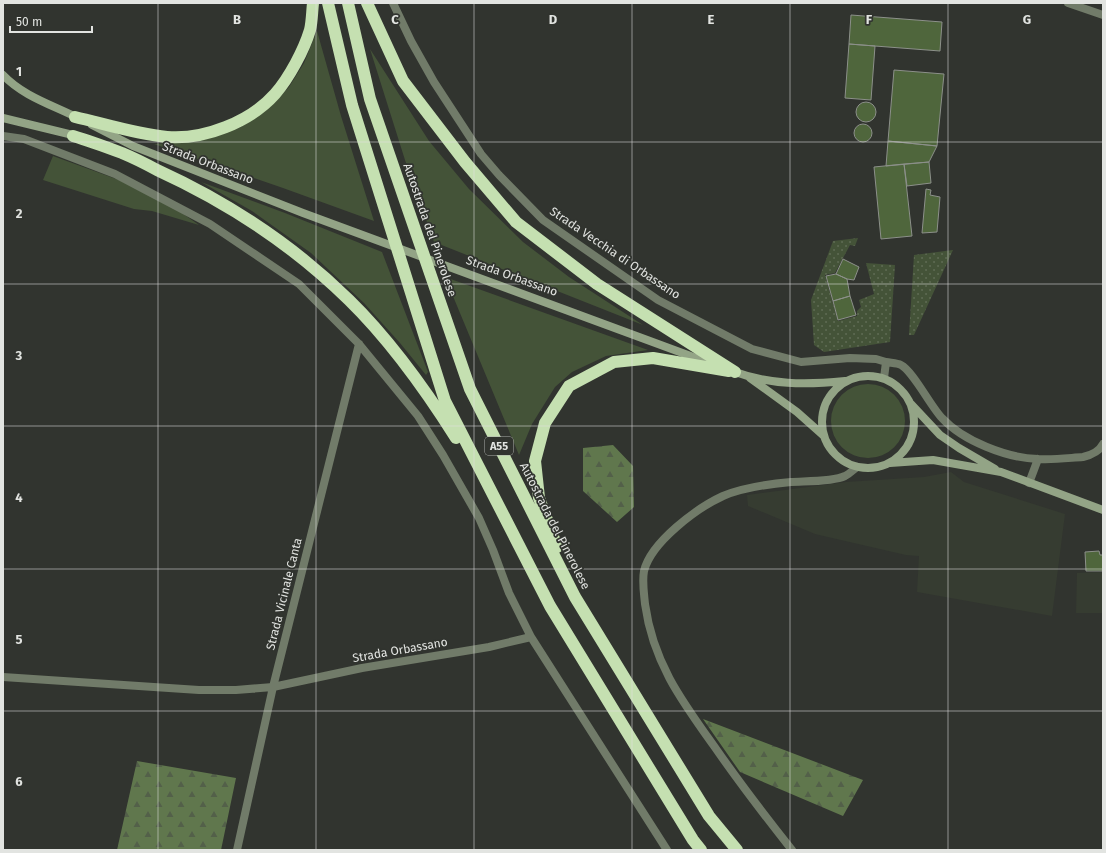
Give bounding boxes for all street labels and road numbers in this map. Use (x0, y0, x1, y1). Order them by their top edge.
street label: Strada Orbassano (160, 139, 256, 187)
street label: Autostrada del Pinerolese (401, 161, 459, 299)
street label: Strada Vecchia di Orbassano (547, 204, 683, 302)
street label: Strada Orbassano (464, 253, 560, 299)
road number: A55 (485, 437, 513, 455)
street label: Autostrada del Pinerolese (517, 460, 593, 592)
street label: Strada Vicinale Canta (263, 536, 305, 652)
street label: Strada Orbassano (351, 635, 449, 665)

